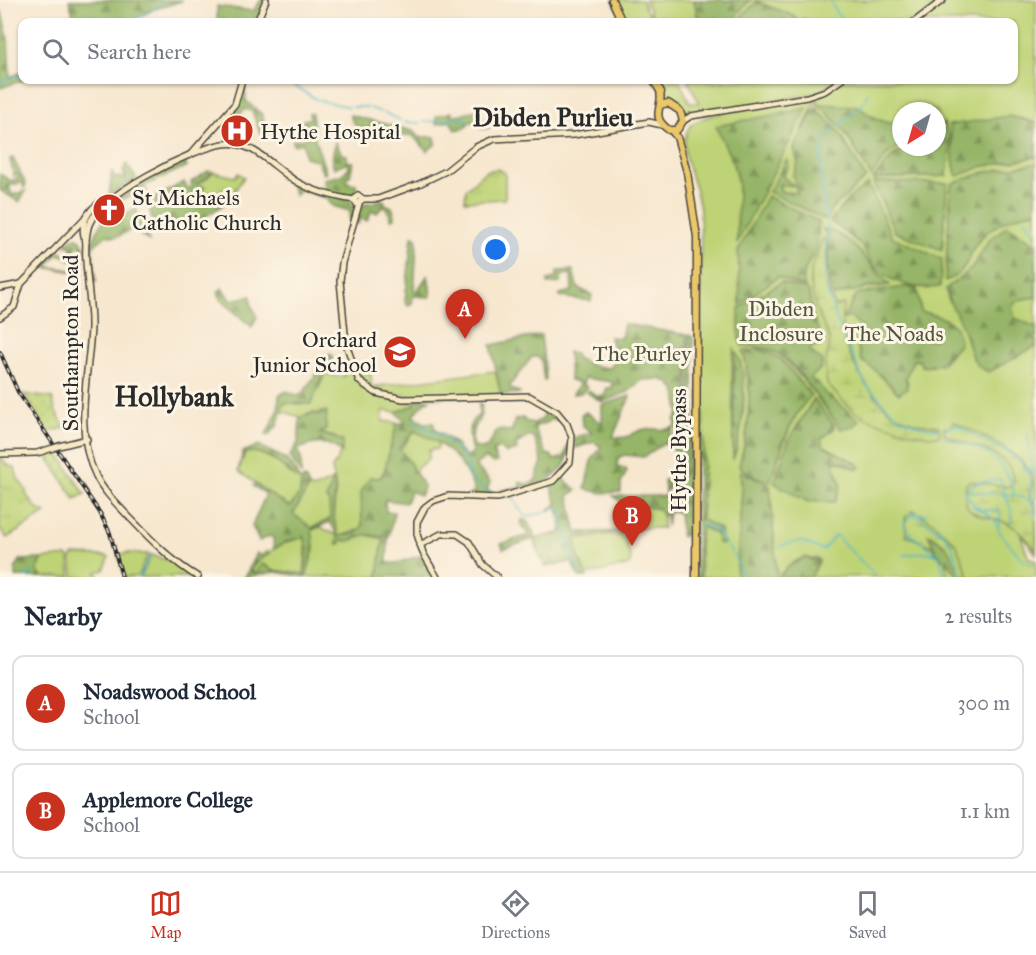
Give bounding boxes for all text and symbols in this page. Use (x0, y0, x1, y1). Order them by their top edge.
search box (18, 18, 1018, 84)
icon: search (39, 35, 72, 68)
text: Search here (87, 38, 191, 65)
district label: Dibden Purlieu (473, 101, 634, 133)
north arrow (892, 102, 946, 156)
hospital icon: Hythe Hospital (219, 113, 255, 149)
place label: Hythe Hospital (260, 118, 401, 145)
place label: St Michaels Catholic Church (132, 184, 282, 236)
church icon: St Michaels Catholic Church (91, 192, 127, 228)
your location (481, 235, 510, 264)
street label: Southampton Road (57, 255, 84, 432)
pin: A (446, 290, 484, 339)
park label: Dibden Inclosure (739, 295, 823, 347)
park label: The Noads (844, 320, 944, 347)
place label: Orchard Junior School (250, 326, 377, 378)
school or university icon: Orchard Junior School (382, 334, 418, 370)
park label: The Purley (593, 340, 692, 367)
district label: Hollybank (114, 379, 235, 414)
street label: Hythe Bypass (665, 388, 692, 512)
pin: B (612, 496, 652, 546)
text: Nearby (24, 600, 102, 632)
text: 2 results (944, 604, 1012, 628)
text: Noadswood School (83, 678, 256, 705)
text: A (39, 691, 52, 715)
text: 300 m (958, 691, 1010, 715)
text: School (83, 705, 140, 729)
text: Applemore College (83, 786, 253, 813)
text: B (39, 799, 52, 823)
text: 1.1 km (960, 799, 1010, 823)
text: School (83, 813, 140, 837)
tab: Map (149, 887, 182, 942)
tab: Directions (481, 887, 550, 942)
tab: Saved (849, 887, 887, 942)

